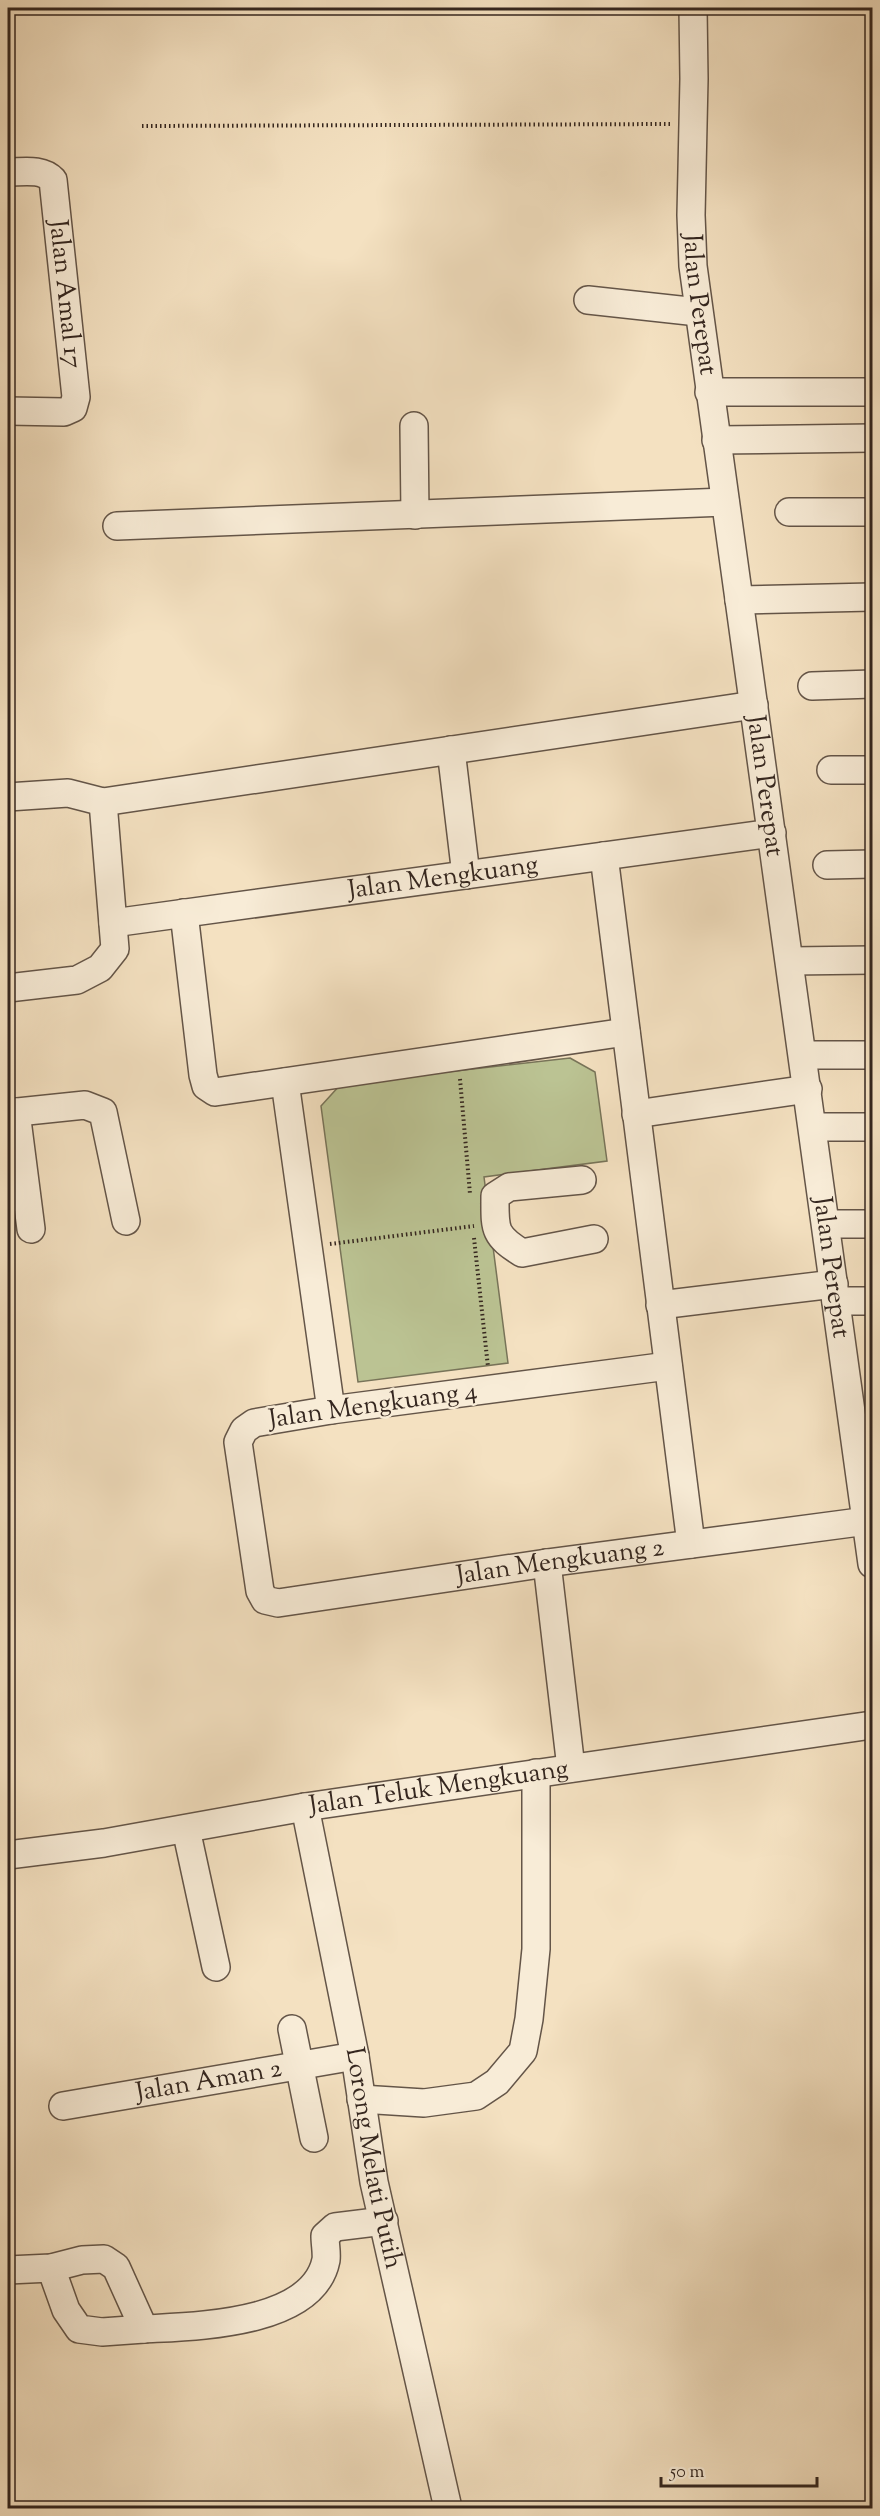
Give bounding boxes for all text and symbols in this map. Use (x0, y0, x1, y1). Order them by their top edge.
street label: Jalan Amal 17 (39, 216, 91, 370)
street label: Jalan Perepat (673, 231, 726, 378)
street label: Jalan Perepat (736, 711, 793, 859)
street label: Jalan Mengkuang (343, 847, 540, 910)
street label: Jalan Perepat (803, 1193, 859, 1340)
street label: Jalan Mengkuang 4 (264, 1373, 480, 1439)
street label: Jalan Mengkuang 2 (452, 1529, 666, 1595)
street label: Jalan Teluk Mengkuang (305, 1751, 571, 1825)
street label: Lorong Melati Putih (335, 2044, 412, 2273)
street label: Jalan Aman 2 (131, 2050, 285, 2112)
scale bar (661, 2450, 817, 2488)
text: 50 m (669, 2460, 705, 2486)

